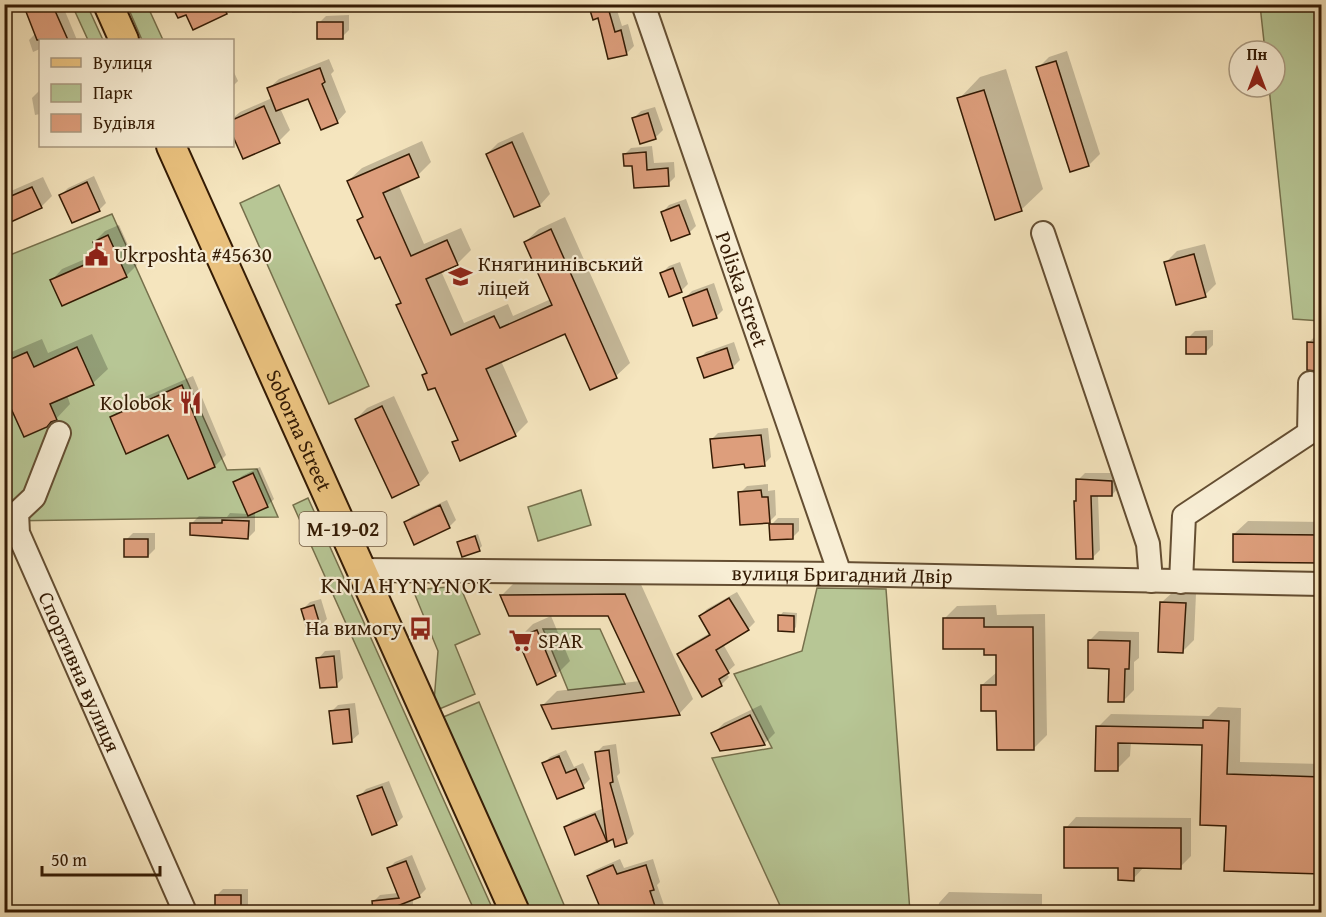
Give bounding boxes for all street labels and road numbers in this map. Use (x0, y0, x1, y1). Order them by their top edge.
street label: Poliska Street (708, 227, 777, 352)
street label: Soborna Street (258, 364, 340, 497)
road number: М-19-02 (300, 512, 386, 546)
street label: вулиця Бригадний Двір (731, 557, 953, 591)
street label: Спортивна вулиця (31, 587, 129, 757)

